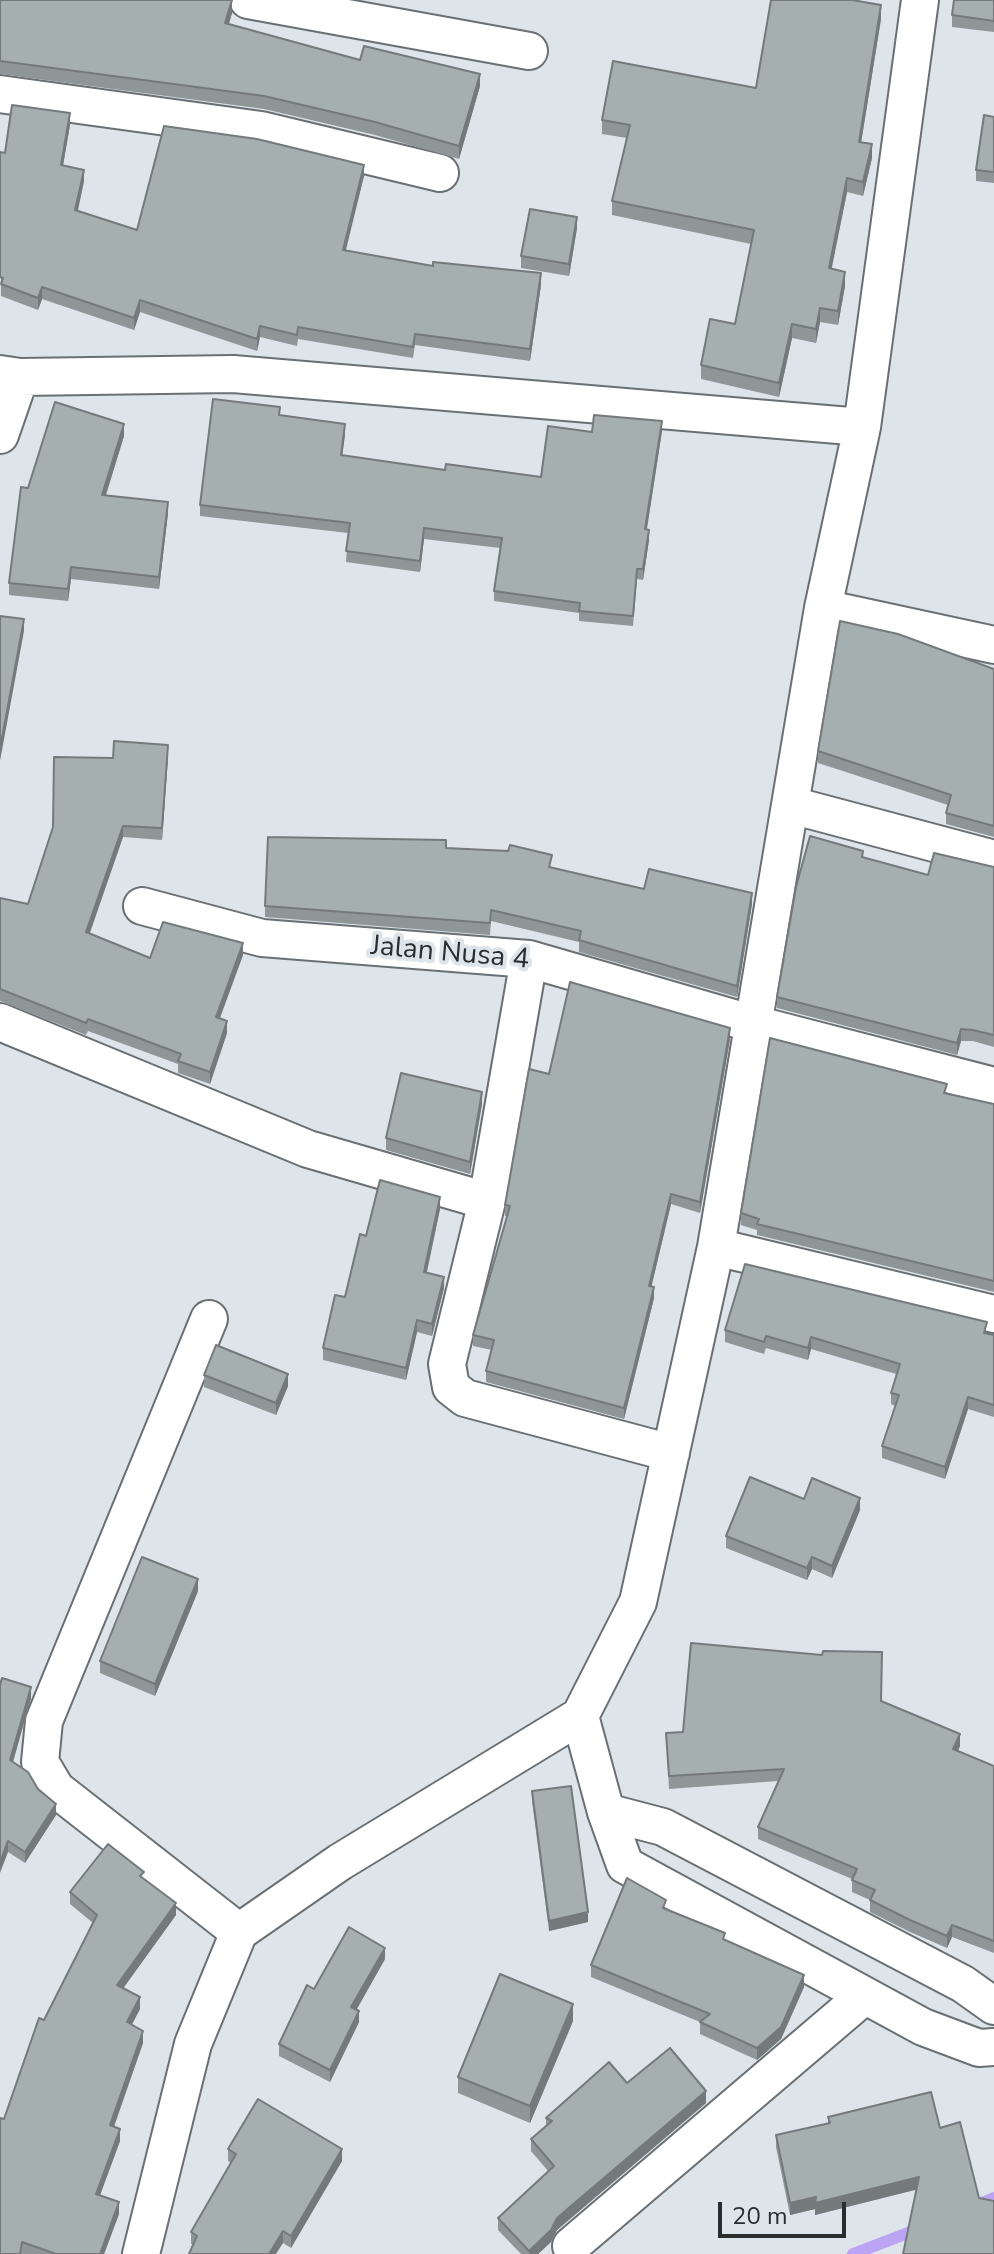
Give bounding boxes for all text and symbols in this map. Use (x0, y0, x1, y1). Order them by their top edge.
street label: Jalan Nusa 4 (369, 930, 531, 978)
scale bar (722, 2186, 850, 2236)
text: 20 m (732, 2200, 788, 2232)

